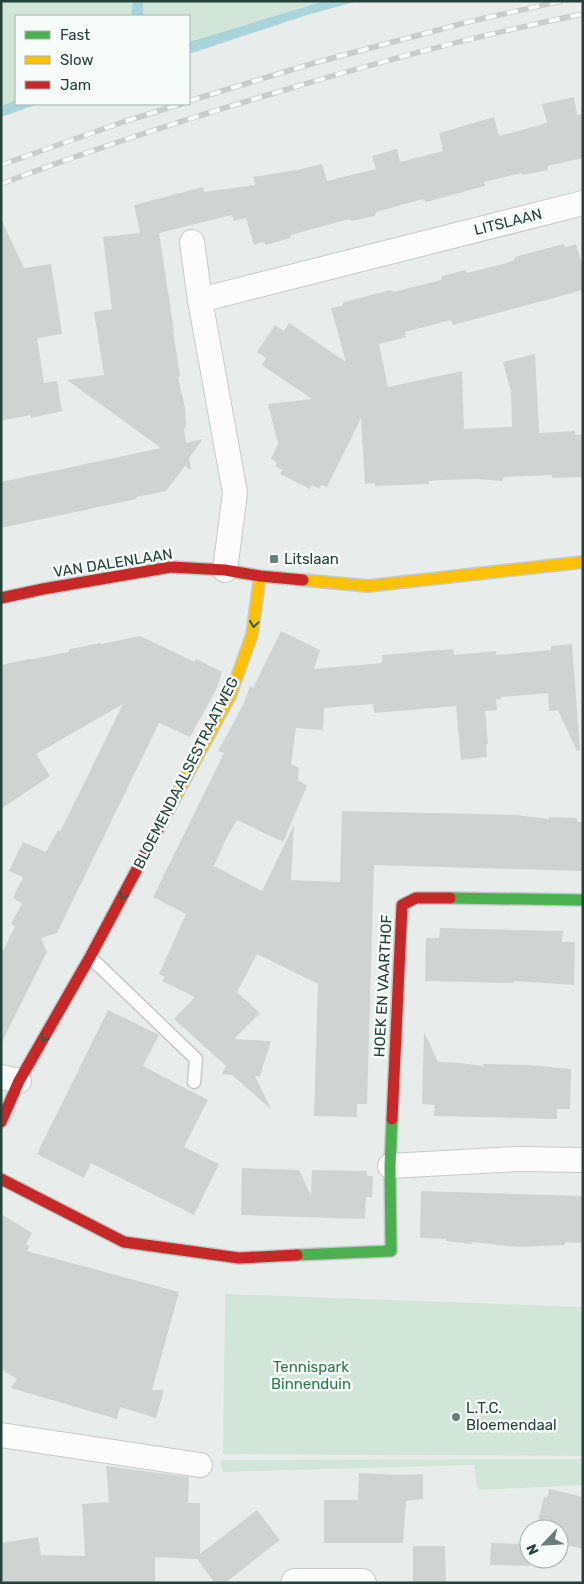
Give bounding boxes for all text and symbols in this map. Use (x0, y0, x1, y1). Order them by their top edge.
legend (15, 15, 190, 105)
text: Fast (60, 26, 90, 44)
text: Slow (60, 51, 93, 69)
text: Jam (60, 76, 91, 94)
street label: LITSLAAN (472, 205, 544, 239)
street label: VAN DALENLAAN (52, 545, 174, 581)
place label: Litslaan (284, 550, 339, 568)
marker: Litslaan (268, 553, 280, 565)
one-way arrow (249, 620, 259, 629)
street label: BLOEMENDAALSESTRAATWEG (130, 674, 242, 872)
one-way arrow (119, 891, 129, 900)
street label: HOEK EN VAARTHOF (370, 914, 396, 1058)
one-way arrow (40, 1033, 50, 1042)
park label: Tennispark Binnenduin (271, 1358, 351, 1393)
place label: L.T.C. Bloemendaal (466, 1399, 557, 1434)
marker: L.T.C. Bloemendaal (450, 1411, 462, 1423)
north arrow (519, 1519, 569, 1569)
text: N (523, 1541, 543, 1557)

